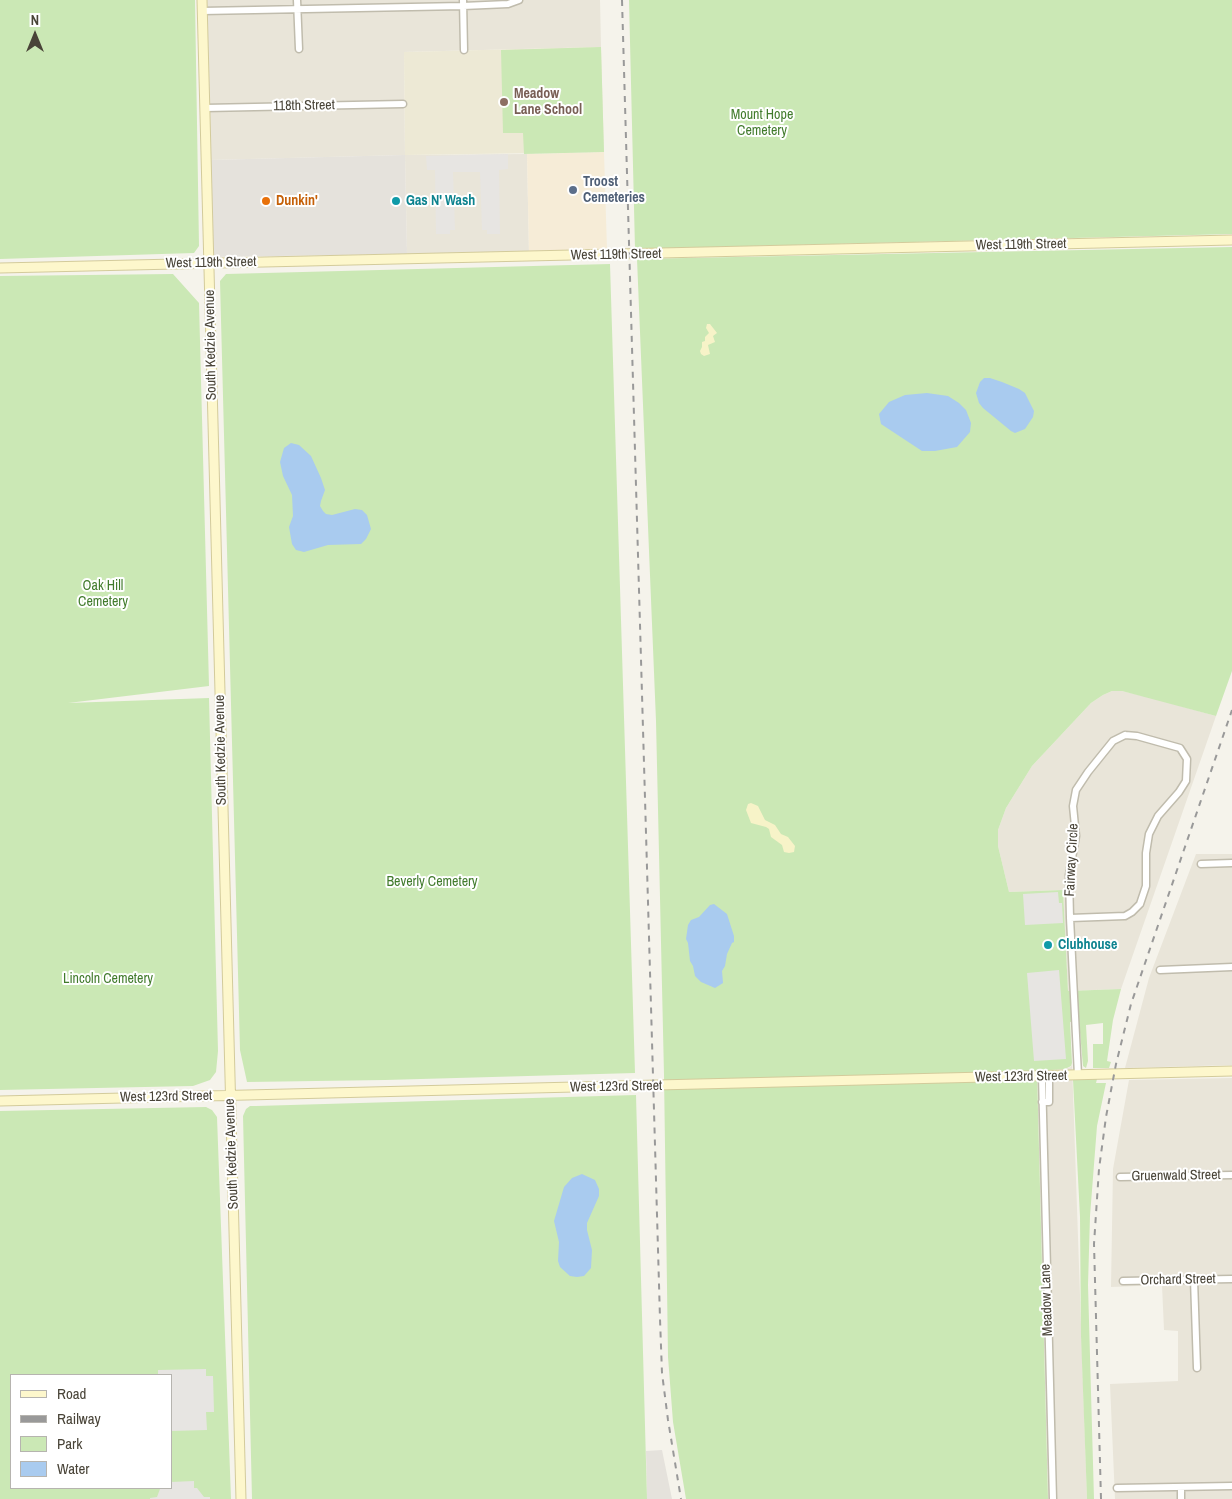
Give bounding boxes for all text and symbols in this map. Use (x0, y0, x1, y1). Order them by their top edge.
north arrow (10, 10, 60, 60)
text: N (31, 11, 39, 29)
place label: Meadow Lane School (514, 86, 582, 118)
marker: Meadow Lane School (498, 96, 510, 108)
street label: 118th Street (273, 97, 335, 115)
park label: Mount Hope Cemetery (731, 107, 793, 140)
place label: Troost Cemeteries (583, 174, 645, 206)
marker: Troost Cemeteries (567, 184, 579, 196)
place label: Dunkin' (276, 193, 318, 209)
place label: Gas N' Wash (406, 193, 475, 209)
marker: Dunkin' (260, 195, 272, 207)
marker: Gas N' Wash (390, 195, 402, 207)
street label: West 119th Street (975, 236, 1067, 254)
street label: West 119th Street (570, 246, 662, 264)
street label: West 119th Street (165, 254, 257, 272)
street label: South Kedzie Avenue (202, 289, 220, 401)
park label: Oak Hill Cemetery (78, 578, 128, 610)
street label: South Kedzie Avenue (212, 694, 230, 806)
street label: Fairway Circle (1062, 823, 1082, 897)
park label: Beverly Cemetery (386, 874, 478, 890)
place label: Clubhouse (1058, 937, 1117, 953)
marker: Clubhouse (1042, 939, 1054, 951)
park label: Lincoln Cemetery (63, 971, 153, 987)
street label: West 123rd Street (975, 1068, 1067, 1086)
street label: West 123rd Street (570, 1078, 662, 1096)
street label: West 123rd Street (120, 1088, 212, 1106)
street label: South Kedzie Avenue (222, 1098, 242, 1210)
street label: Gruenwald Street (1131, 1167, 1221, 1185)
street label: Meadow Lane (1037, 1264, 1057, 1336)
street label: Orchard Street (1140, 1271, 1216, 1289)
legend (10, 1374, 172, 1489)
text: Road (57, 1383, 86, 1404)
text: Railway (57, 1408, 101, 1429)
text: Park (57, 1433, 82, 1454)
text: Water (57, 1458, 89, 1479)

